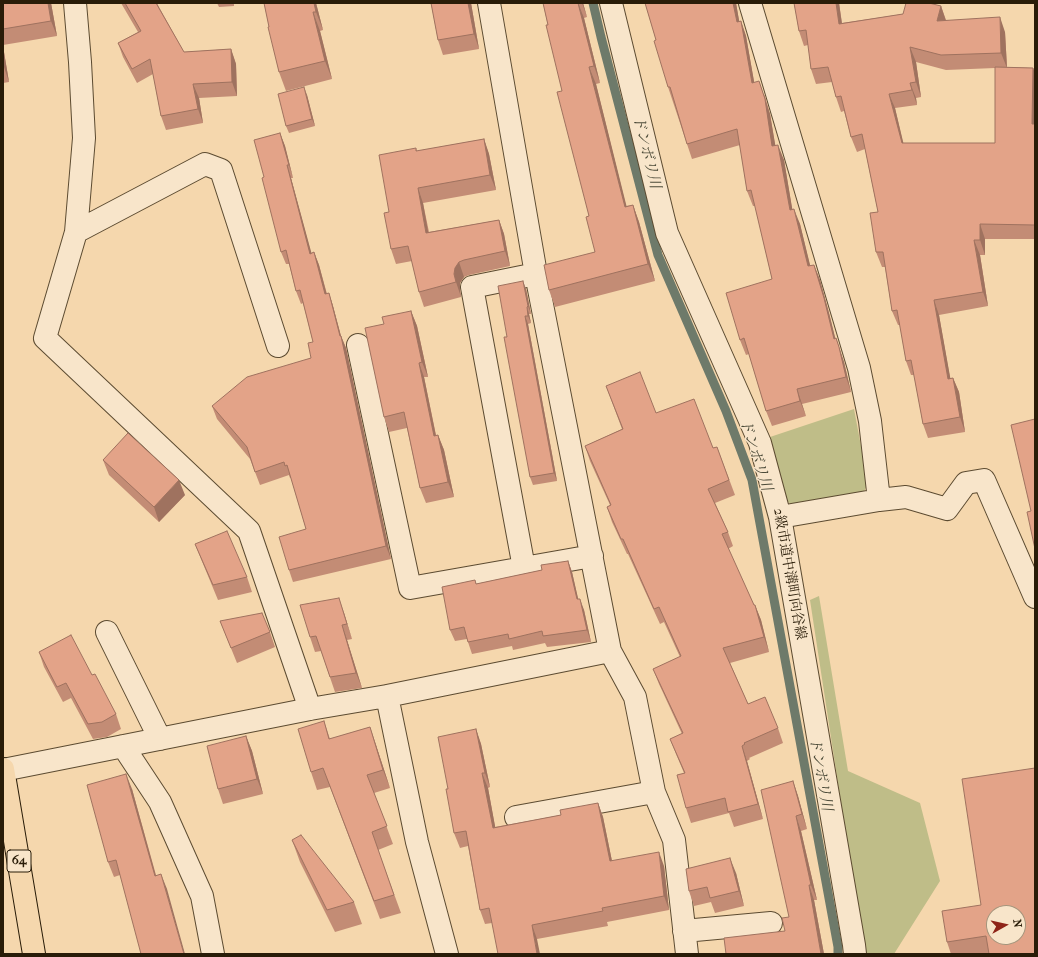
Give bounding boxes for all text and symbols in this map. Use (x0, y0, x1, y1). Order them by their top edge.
water label: ドンボリ川 (628, 113, 664, 191)
water label: ドンボリ川 (735, 417, 775, 493)
street label: 2級市道中溝町向谷線 (769, 507, 809, 641)
water label: ドンボリ川 (805, 736, 835, 812)
road number: 64 (7, 850, 31, 872)
north arrow (986, 905, 1026, 945)
text: N (1010, 918, 1024, 928)

